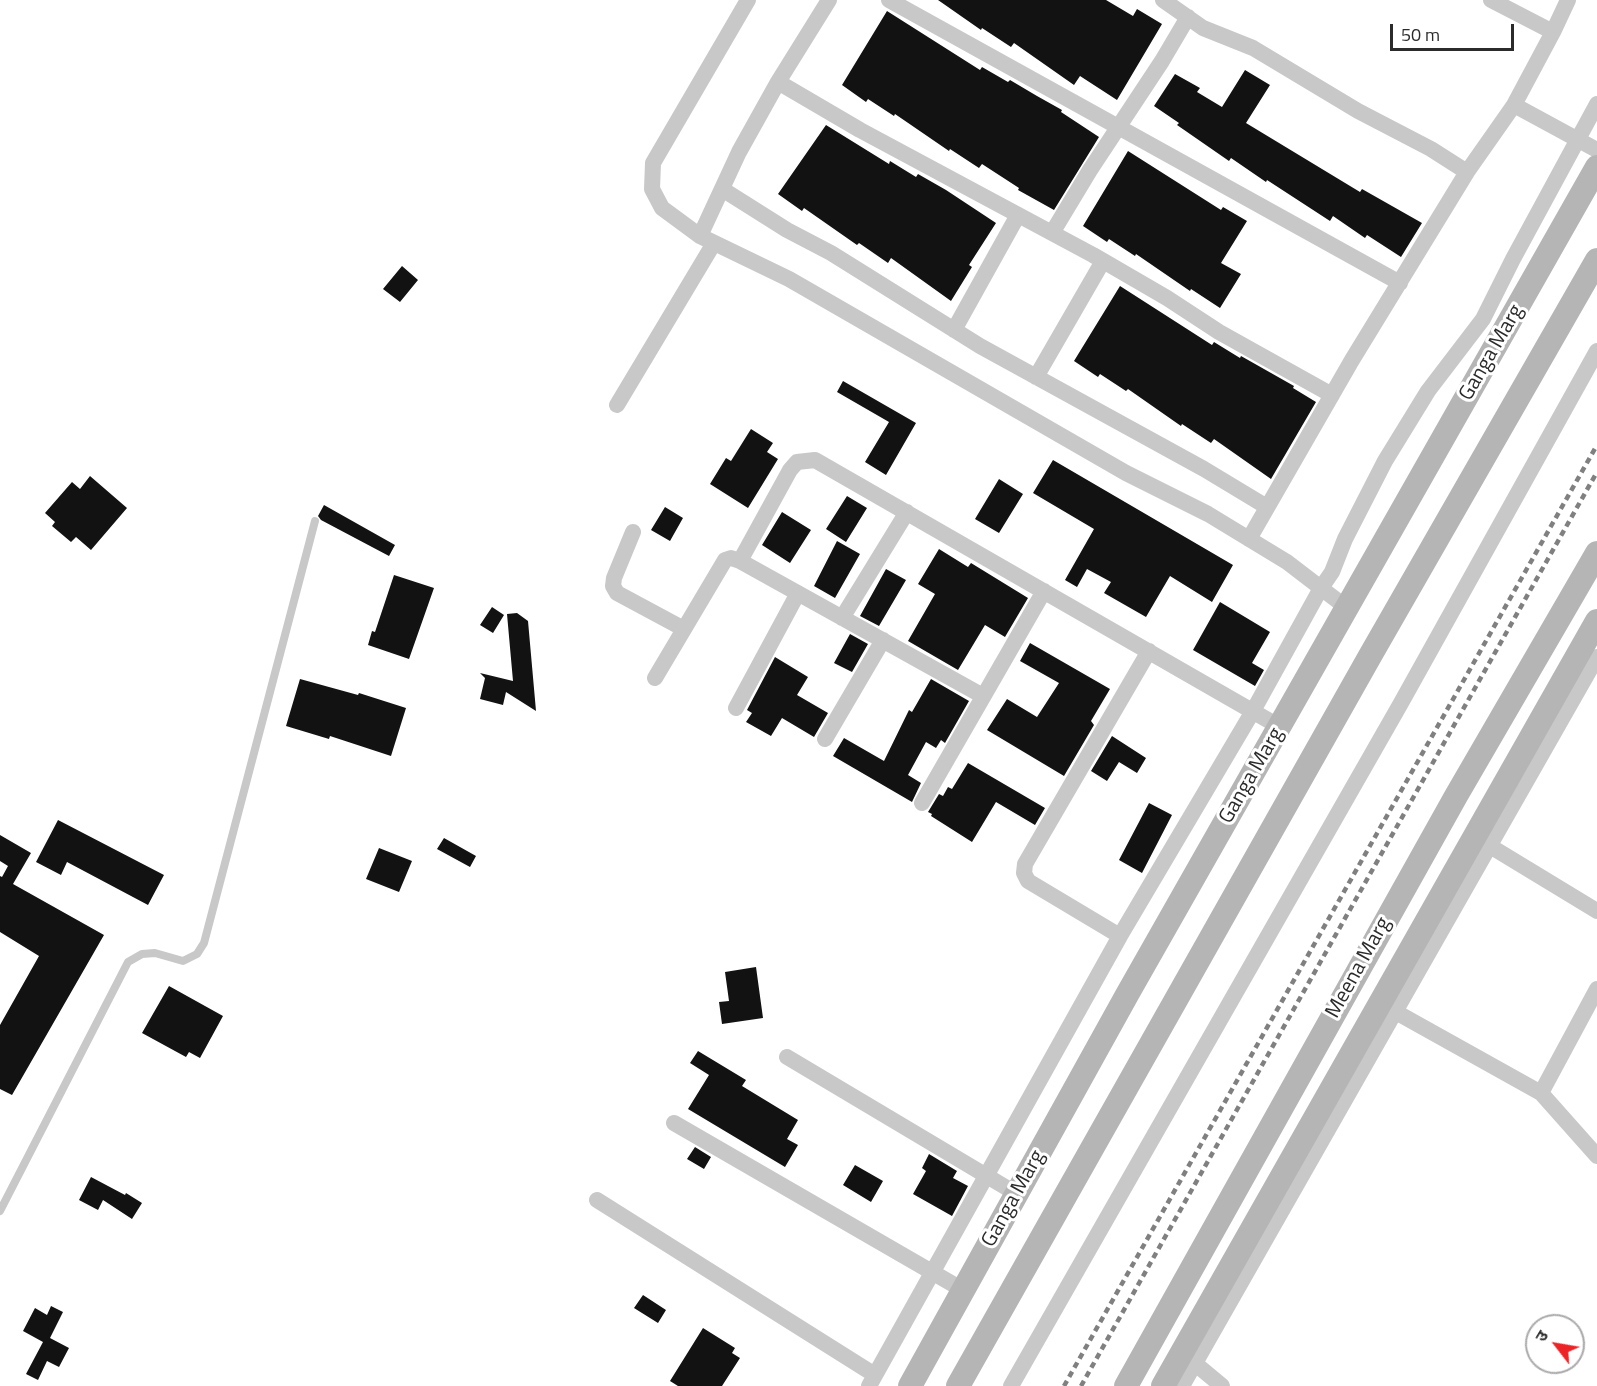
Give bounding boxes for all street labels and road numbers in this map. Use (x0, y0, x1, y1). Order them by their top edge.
street label: Ganga Marg (1454, 300, 1530, 406)
street label: Ganga Marg (1214, 723, 1290, 829)
street label: Meena Marg (1321, 913, 1397, 1023)
street label: Ganga Marg (977, 1146, 1051, 1252)

